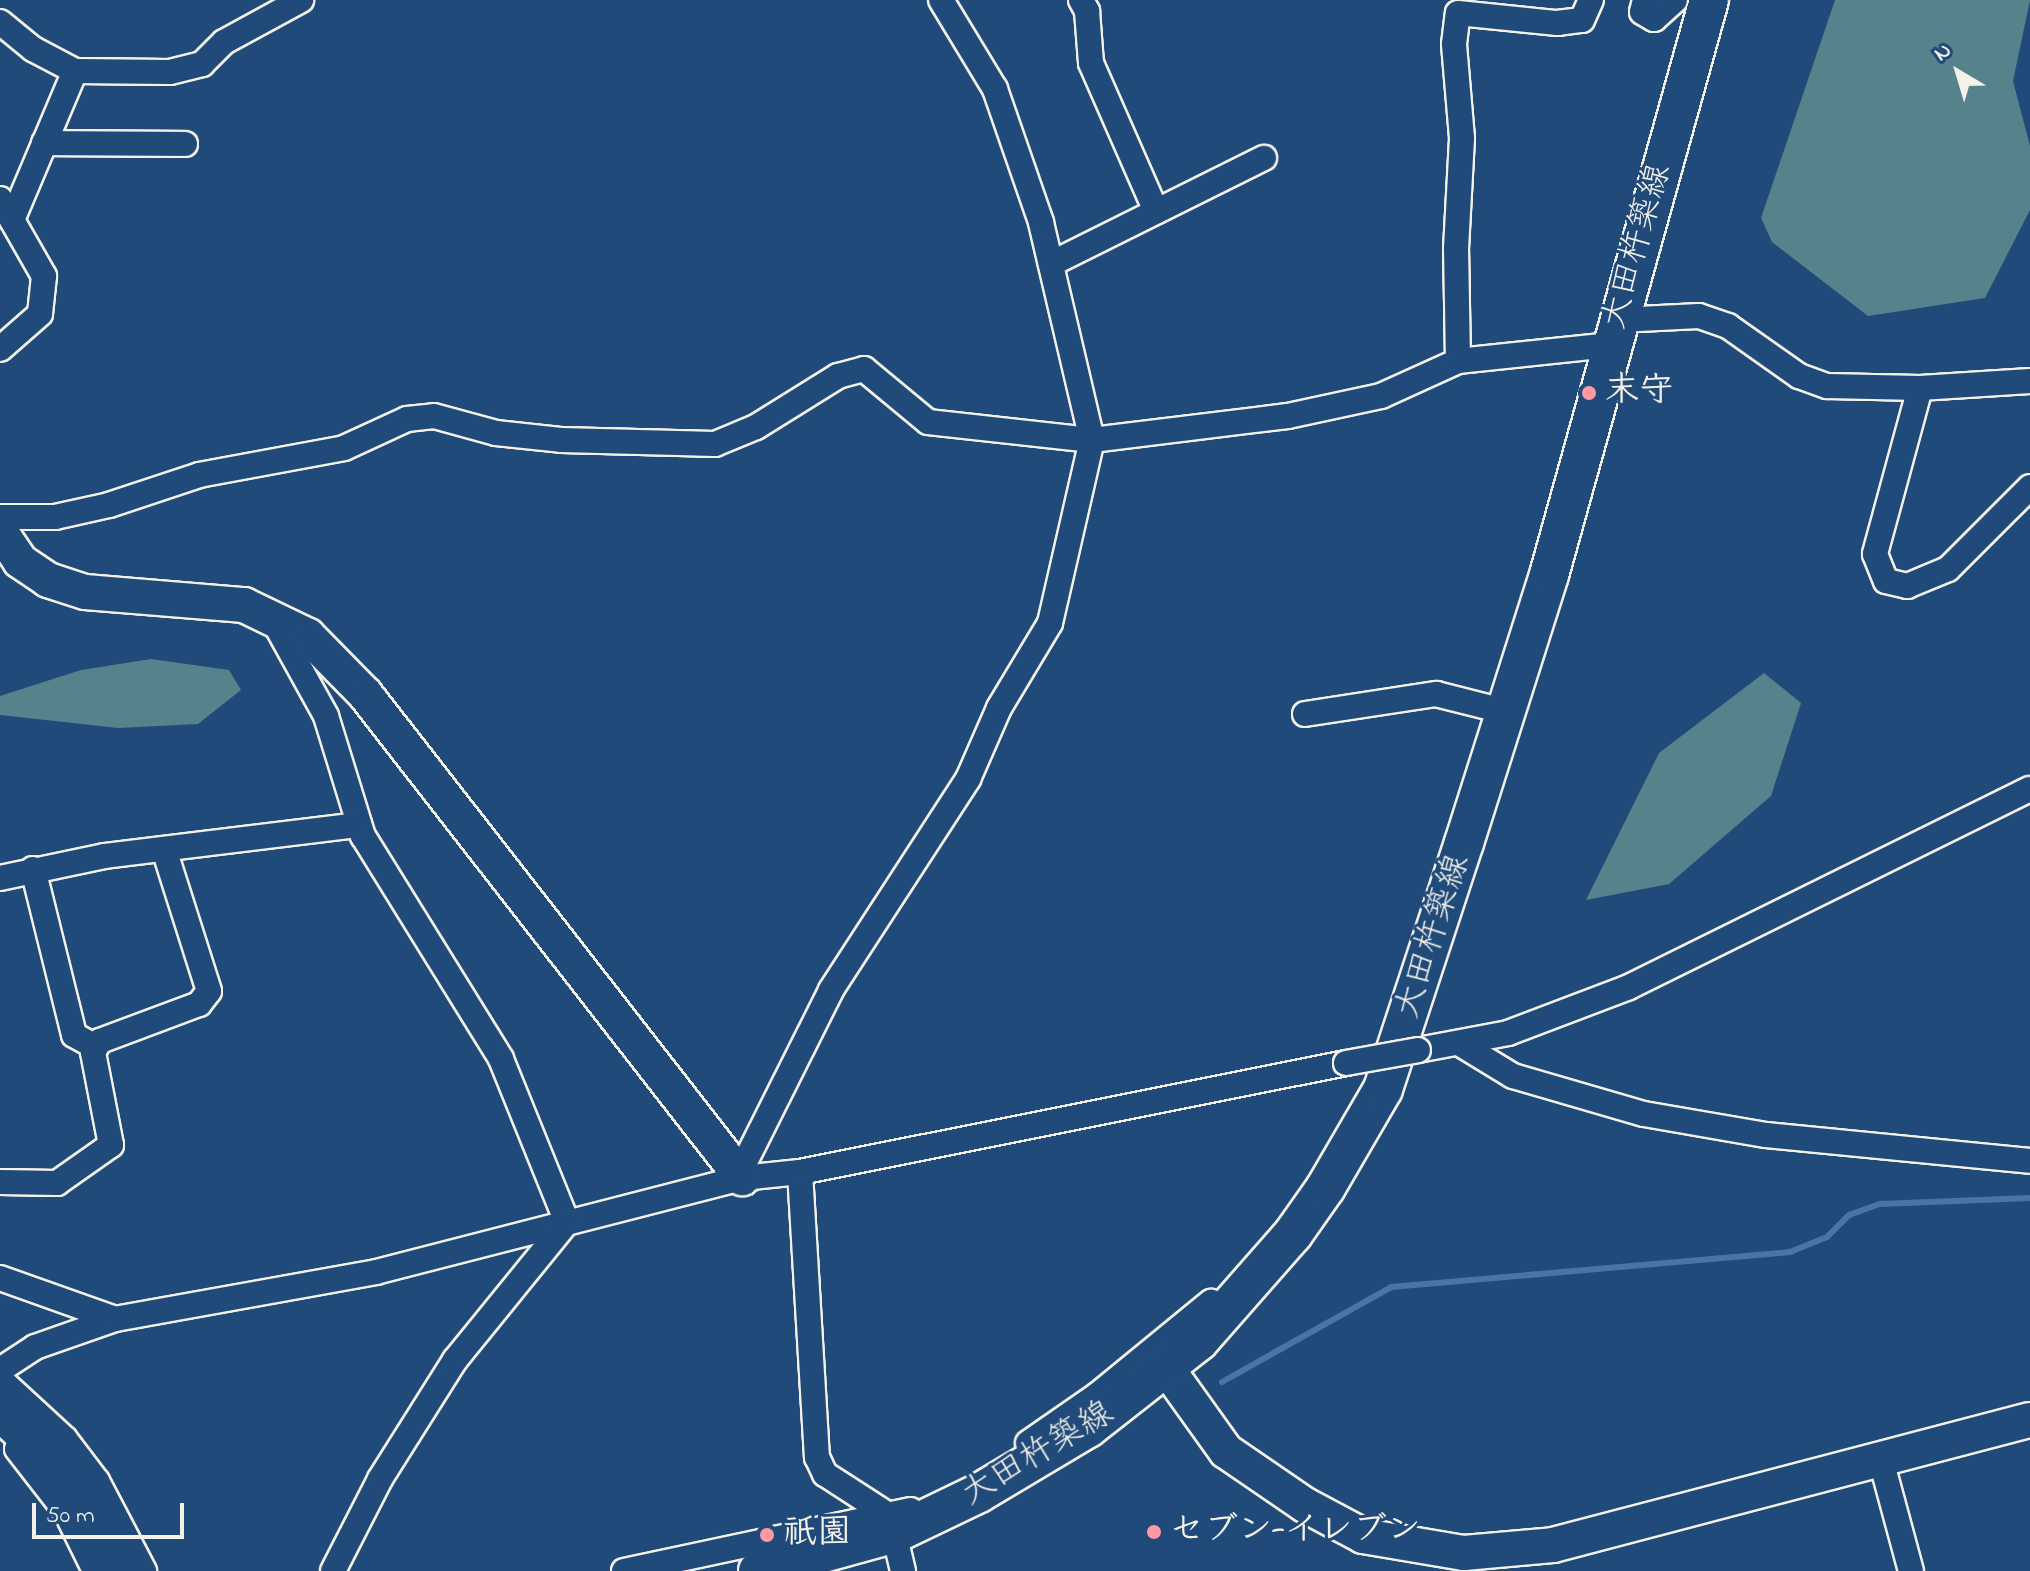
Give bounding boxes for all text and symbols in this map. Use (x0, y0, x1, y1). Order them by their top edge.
north arrow (1918, 32, 1998, 112)
text: N (1928, 36, 1959, 70)
street label: 大田杵築線 (1595, 160, 1681, 334)
place label: 末守 (1605, 373, 1673, 413)
marker: 末守 (1580, 384, 1598, 402)
street label: 大田杵築線 (1388, 850, 1480, 1024)
street label: 大田杵築線 (955, 1394, 1121, 1516)
scale bar (36, 1487, 188, 1537)
text: 50 m (46, 1499, 95, 1534)
place label: セブン-イレブン (1170, 1512, 1421, 1552)
place label: 祇園 (783, 1515, 851, 1555)
marker: セブン-イレブン (1145, 1523, 1163, 1541)
marker: 祇園 (758, 1526, 776, 1544)

